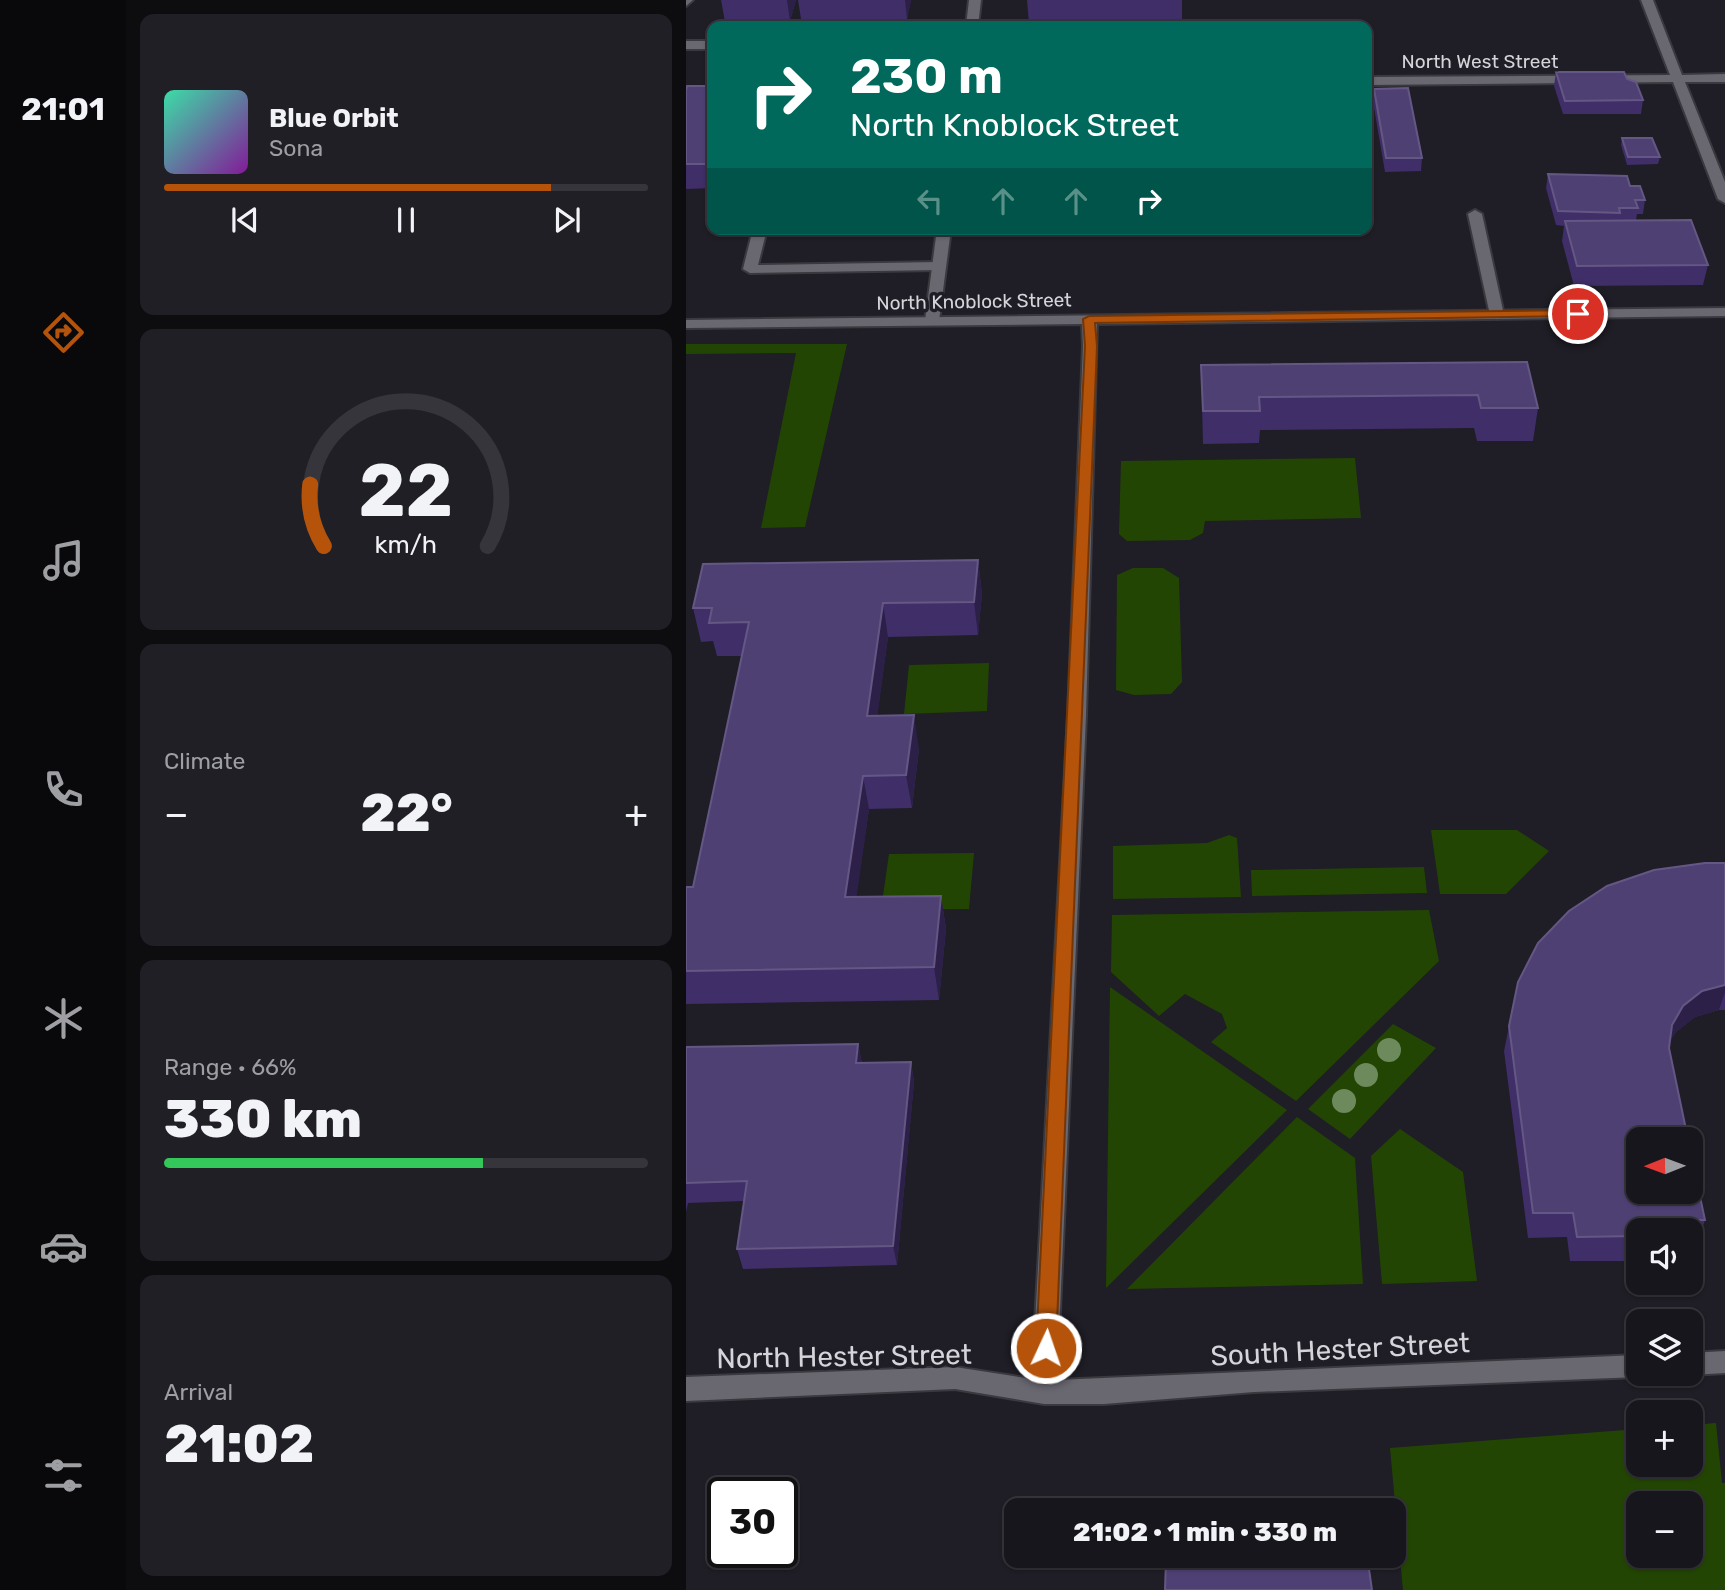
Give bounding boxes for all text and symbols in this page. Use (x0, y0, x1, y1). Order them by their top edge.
text: 230 m (850, 47, 1003, 105)
icon: right (735, 49, 826, 140)
street label: North West Street (1402, 50, 1559, 73)
text: 21:01 (21, 90, 105, 128)
text: Blue Orbit (269, 103, 399, 134)
text: North Knoblock Street (850, 106, 1179, 144)
text: Sona (269, 134, 323, 162)
icon: left (911, 182, 949, 220)
icon: ahead (984, 182, 1022, 220)
icon: ahead (1057, 182, 1095, 220)
icon: right (1130, 182, 1168, 220)
icon: previous (226, 201, 264, 239)
icon: pause (387, 201, 425, 239)
icon: next (548, 201, 586, 239)
pin (1548, 284, 1608, 344)
street label: North Knoblock Street (876, 288, 1072, 315)
icon: arrive (1559, 295, 1597, 333)
icon: directions (39, 308, 88, 357)
text: 22 (359, 448, 453, 534)
text: km/h (375, 530, 437, 559)
icon: music (39, 536, 88, 585)
text: Climate (164, 747, 245, 775)
icon: phone (39, 765, 88, 814)
text: 22° (360, 782, 453, 844)
text: − (164, 791, 189, 837)
text: + (624, 791, 648, 837)
icon: climate (39, 994, 88, 1043)
text: Range · 66% (164, 1053, 296, 1081)
text: 330 km (164, 1088, 362, 1150)
north arrow (1626, 1127, 1703, 1204)
map controls (1626, 1127, 1703, 1568)
button: sound (1626, 1218, 1703, 1295)
icon: car (39, 1222, 88, 1271)
button: layers (1626, 1309, 1703, 1386)
position arrow (1009, 1311, 1083, 1385)
street label: South Hester Street (1210, 1326, 1471, 1373)
street label: North Hester Street (716, 1338, 972, 1375)
text: Arrival (164, 1378, 233, 1406)
button: + (1626, 1400, 1703, 1477)
text: 21:02 (164, 1413, 314, 1475)
icon: filters (39, 1451, 88, 1500)
speed limit sign: 30 (707, 1477, 798, 1568)
button: − (1626, 1491, 1703, 1568)
text: 21:02 · 1 min · 330 m (1073, 1517, 1337, 1548)

